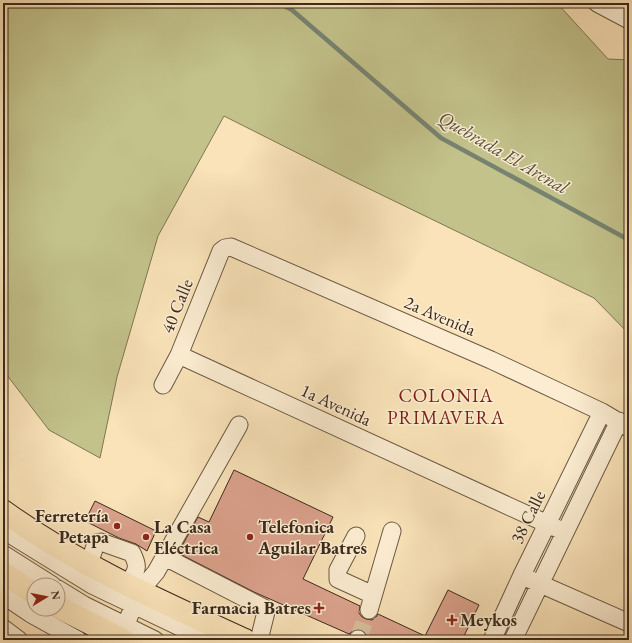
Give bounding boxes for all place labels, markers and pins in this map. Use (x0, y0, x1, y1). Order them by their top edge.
place label: Ferretería Petapa (35, 504, 109, 548)
place label: La Casa Eléctrica (154, 515, 219, 559)
place label: Telefonica Aguilar Batres (257, 515, 367, 559)
marker: Ferretería Petapa (112, 521, 122, 531)
marker: La Casa Eléctrica (141, 532, 151, 542)
marker: Telefonica Aguilar Batres (245, 532, 255, 542)
place label: Farmacia Batres (192, 596, 311, 619)
marker: Farmacia Batres (314, 603, 324, 613)
place label: Meykos (460, 608, 517, 631)
marker: Meykos (447, 615, 457, 625)

